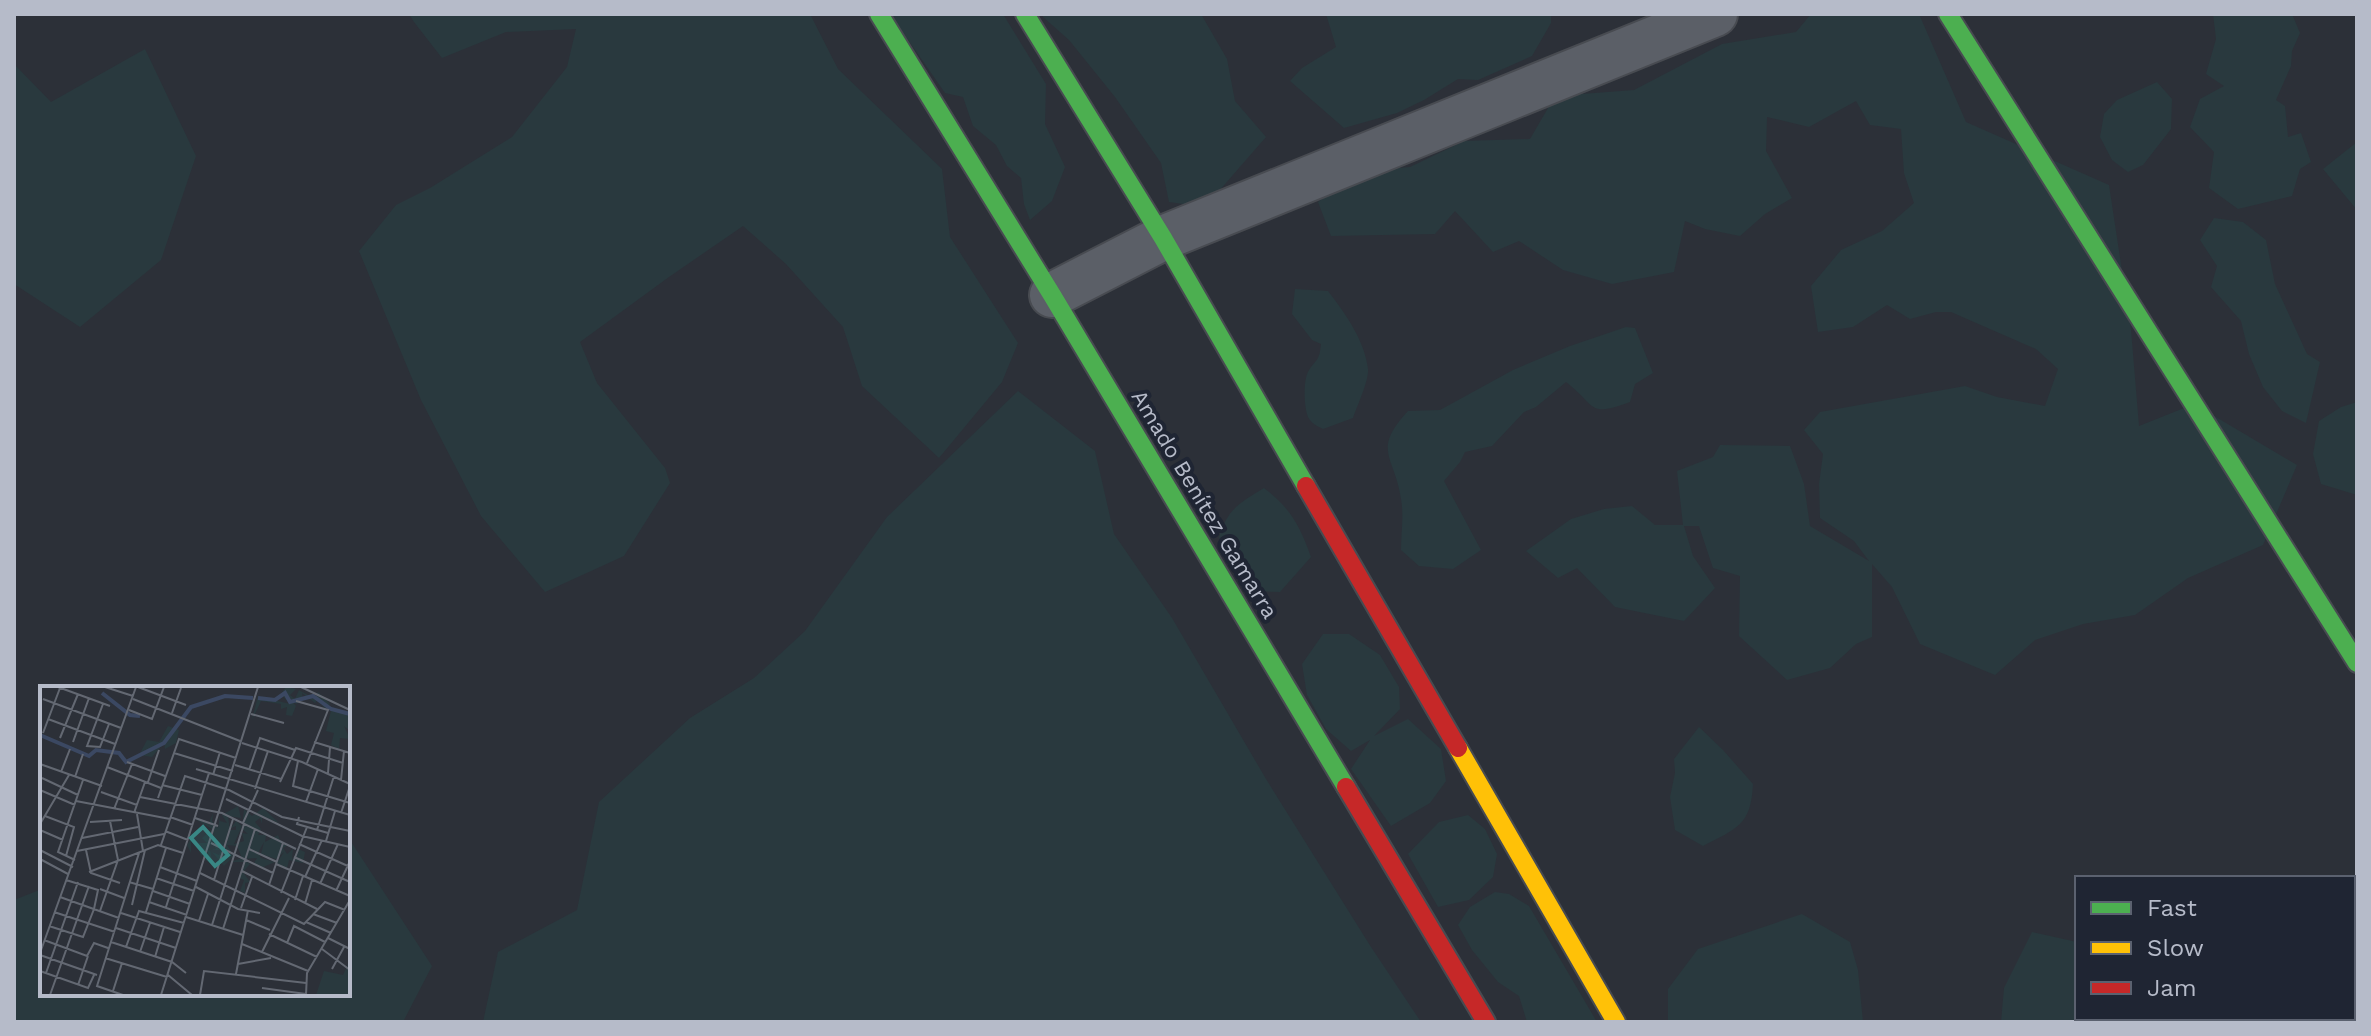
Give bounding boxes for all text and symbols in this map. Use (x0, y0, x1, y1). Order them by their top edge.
street label: Amado Benítez Gamarra (1126, 386, 1283, 623)
inset map (40, 686, 350, 996)
legend (2075, 876, 2355, 1020)
text: Fast (2147, 894, 2197, 922)
text: Slow (2147, 934, 2204, 962)
text: Jam (2147, 974, 2197, 1002)

